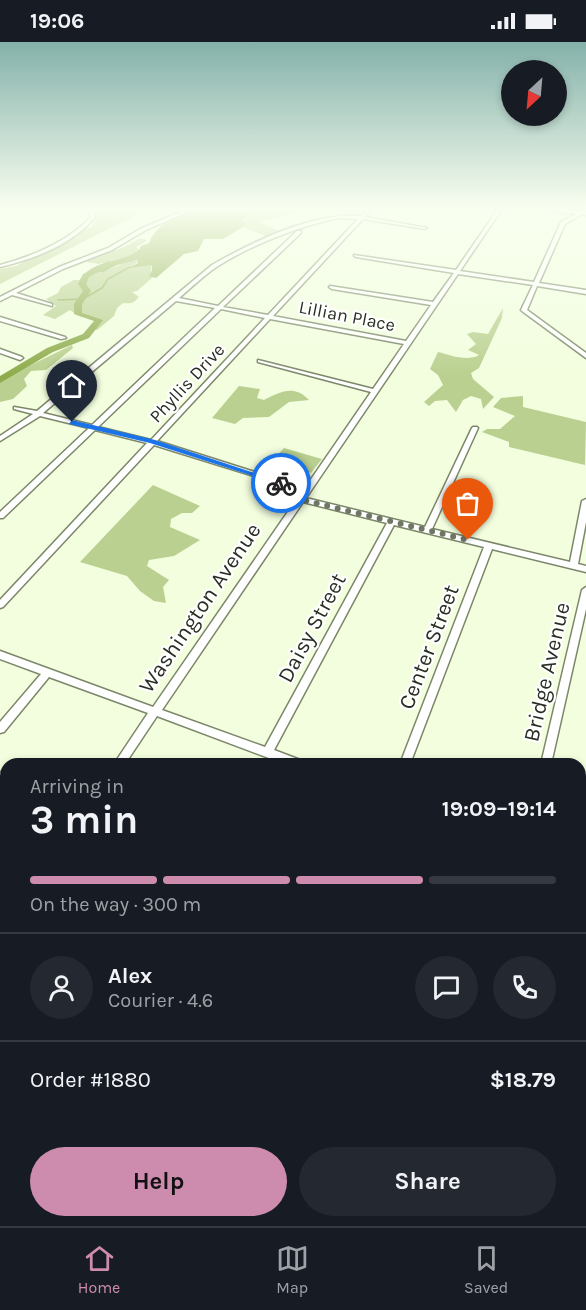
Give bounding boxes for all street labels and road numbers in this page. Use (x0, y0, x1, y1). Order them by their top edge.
street label: Lillian Place (297, 296, 397, 336)
street label: Phyllis Drive (145, 339, 229, 427)
street label: Washington Avenue (133, 518, 267, 698)
street label: Daisy Street (272, 569, 352, 687)
street label: Center Street (393, 581, 465, 713)
street label: Bridge Avenue (518, 600, 576, 744)

